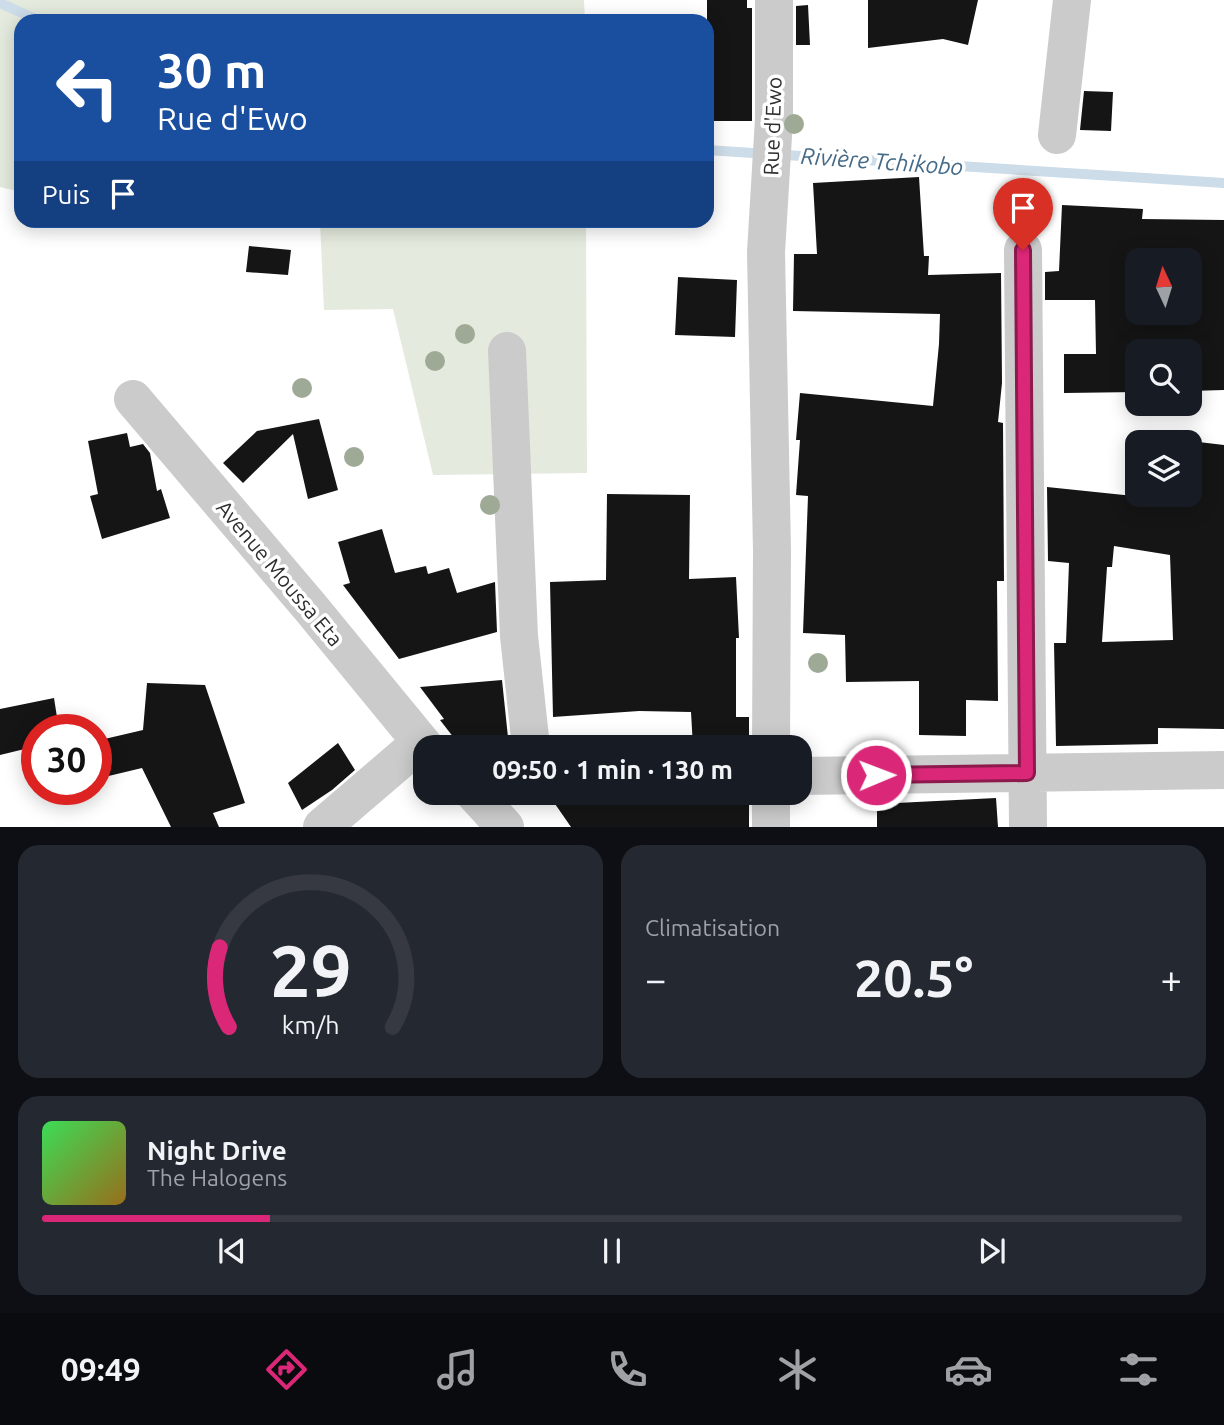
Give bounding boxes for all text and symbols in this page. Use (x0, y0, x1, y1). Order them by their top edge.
icon: left (42, 42, 133, 133)
text: 30 m (157, 42, 266, 97)
street label: Rue d'Ewo (758, 76, 786, 176)
text: Rue d'Ewo (157, 100, 308, 136)
water label: Rivière Tchikobo (800, 143, 964, 179)
icon: arrive (104, 175, 142, 213)
pin (993, 178, 1053, 250)
text: Puis (42, 180, 90, 209)
icon: arrive (1004, 189, 1042, 227)
north arrow (1125, 248, 1202, 326)
map controls (1125, 248, 1202, 507)
button: search (1125, 339, 1202, 416)
button: layers (1125, 430, 1202, 507)
street label: Avenue Moussa Eta (212, 495, 348, 651)
speed limit sign: 30 (21, 714, 112, 805)
position arrow (839, 738, 913, 812)
text: 09:50 · 1 min · 130 m (492, 755, 733, 784)
text: Climatisation (645, 915, 780, 940)
text: 29 (269, 930, 352, 1012)
text: 20.5° (854, 949, 973, 1007)
text: − (645, 958, 666, 1000)
text: + (1161, 958, 1182, 1000)
text: km/h (282, 1011, 339, 1039)
text: Night Drive (147, 1136, 287, 1165)
text: The Halogens (147, 1165, 287, 1190)
icon: previous (213, 1232, 251, 1270)
icon: pause (593, 1232, 631, 1270)
icon: next (973, 1232, 1011, 1270)
icon: directions (262, 1345, 311, 1394)
icon: music (433, 1345, 482, 1394)
icon: phone (603, 1345, 652, 1394)
icon: climate (773, 1345, 822, 1394)
icon: car (944, 1345, 993, 1394)
icon: filters (1114, 1345, 1163, 1394)
text: 09:49 (61, 1351, 141, 1387)

